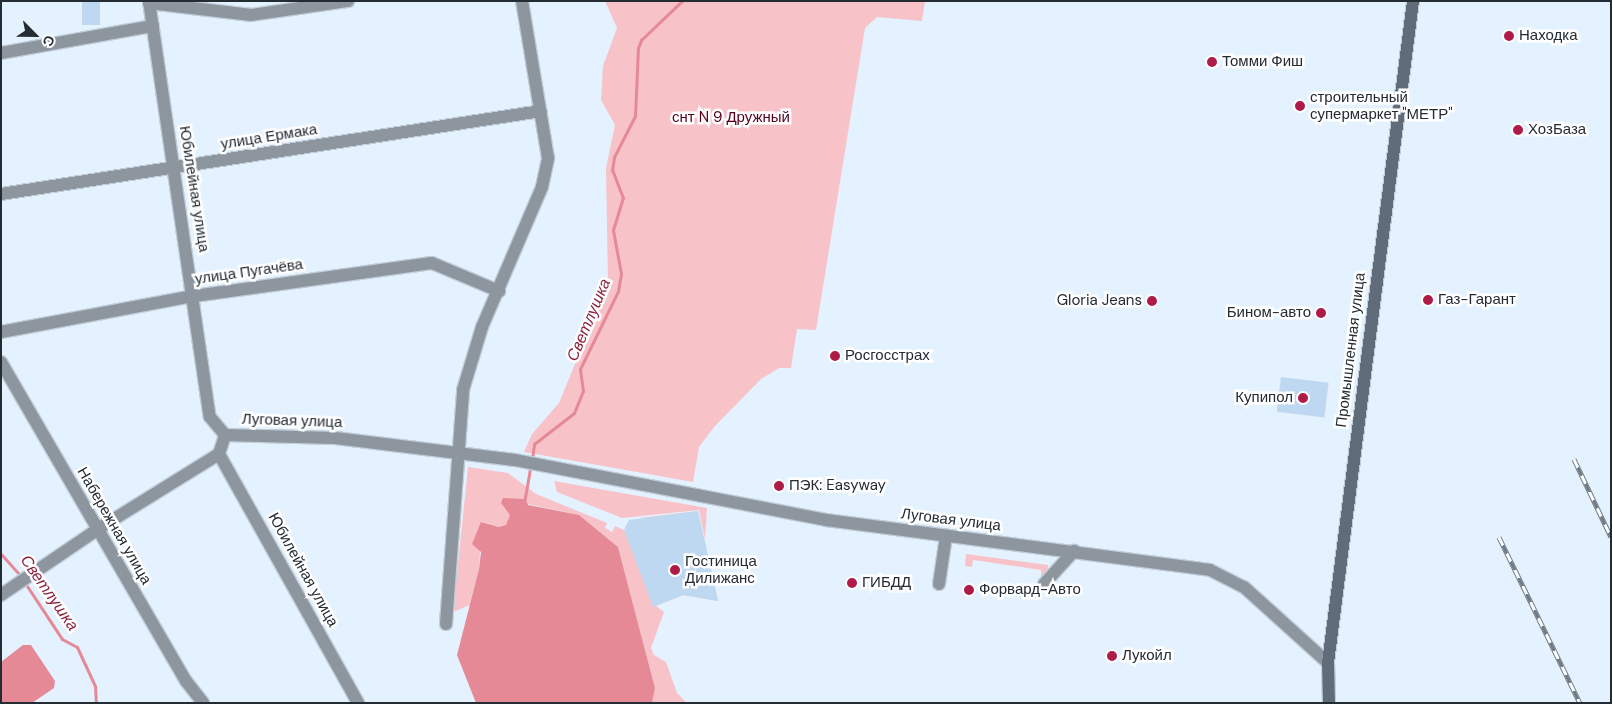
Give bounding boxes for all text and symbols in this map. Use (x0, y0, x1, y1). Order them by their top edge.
north arrow (10, 10, 60, 60)
place label: Находка (1519, 27, 1578, 45)
marker: Находка (1503, 30, 1515, 42)
text: С (39, 33, 59, 49)
place label: Томми Фиш (1222, 53, 1303, 71)
marker: Томми Фиш (1206, 56, 1218, 68)
place label: строительный супермаркет "МЕТР" (1310, 88, 1453, 123)
marker: строительный супермаркет "МЕТР" (1294, 100, 1306, 112)
park label: снт N 9 Дружный (672, 109, 790, 127)
street label: улица Ермака (219, 120, 319, 154)
place label: ХозБаза (1528, 121, 1586, 139)
marker: ХозБаза (1512, 124, 1524, 136)
street label: Юбилейная улица (175, 125, 213, 253)
street label: улица Пугачёва (194, 256, 304, 288)
street label: Промышленная улица (1333, 272, 1369, 428)
water label: Светлушка (563, 276, 615, 364)
place label: Газ-Гарант (1438, 291, 1516, 309)
place label: Gloria Jeans (1057, 292, 1142, 310)
marker: Газ-Гарант (1422, 294, 1434, 306)
marker: Gloria Jeans (1146, 295, 1158, 307)
place label: Бином-авто (1227, 304, 1311, 322)
marker: Бином-авто (1315, 307, 1327, 319)
place label: Росгосстрах (845, 347, 930, 365)
marker: Росгосстрах (829, 350, 841, 362)
place label: Купипол (1235, 389, 1293, 407)
marker: Купипол (1297, 392, 1309, 404)
street label: Луговая улица (241, 410, 343, 432)
street label: Набережная улица (73, 464, 155, 588)
place label: ПЭК: Easyway (789, 477, 886, 495)
marker: ПЭК: Easyway (773, 480, 785, 492)
street label: Луговая улица (900, 505, 1002, 535)
street label: Юбилейная улица (264, 510, 342, 630)
water label: Светлушка (16, 552, 82, 634)
place label: Гостиница Дилижанс (685, 552, 757, 587)
marker: Гостиница Дилижанс (669, 564, 681, 576)
place label: ГИБДД (862, 574, 911, 592)
marker: ГИБДД (846, 577, 858, 589)
place label: Форвард-Авто (979, 581, 1081, 599)
marker: Форвард-Авто (963, 584, 975, 596)
place label: Лукойл (1122, 647, 1172, 665)
marker: Лукойл (1106, 650, 1118, 662)

